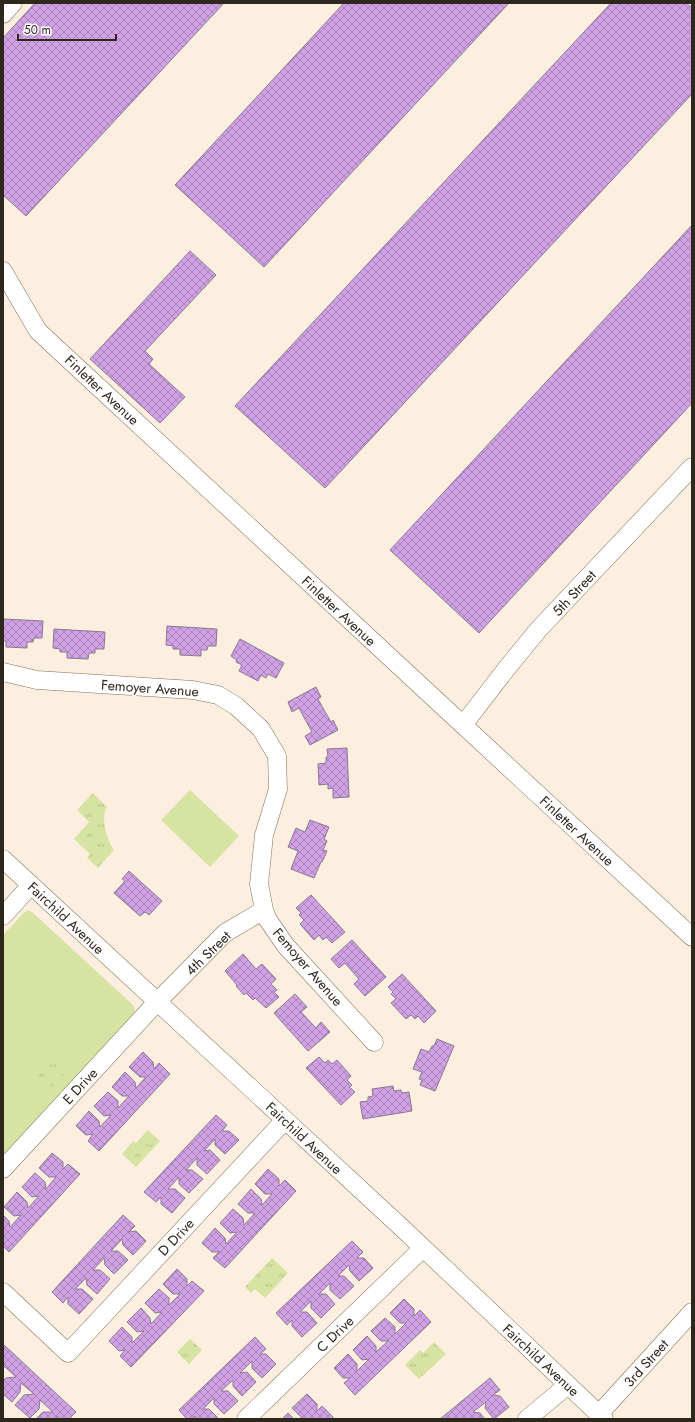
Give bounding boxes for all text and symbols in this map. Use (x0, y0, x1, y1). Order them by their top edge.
scale bar (18, 16, 116, 42)
text: 50 m (24, 21, 51, 39)
street label: Finletter Avenue (60, 350, 144, 430)
street label: 5th Street (548, 565, 601, 620)
street label: Finletter Avenue (297, 571, 381, 651)
street label: Femoyer Avenue (100, 675, 200, 701)
street label: Finletter Avenue (535, 791, 619, 871)
street label: Fairchild Avenue (23, 877, 109, 959)
street label: Femoyer Avenue (268, 923, 348, 1011)
street label: 4th Street (181, 926, 236, 980)
street label: E Drive (58, 1063, 102, 1109)
street label: Fairchild Avenue (261, 1097, 347, 1179)
street label: D Drive (153, 1214, 199, 1260)
street label: C Drive (312, 1311, 358, 1357)
street label: Fairchild Avenue (498, 1319, 584, 1401)
street label: 3rd Street (619, 1334, 673, 1391)

